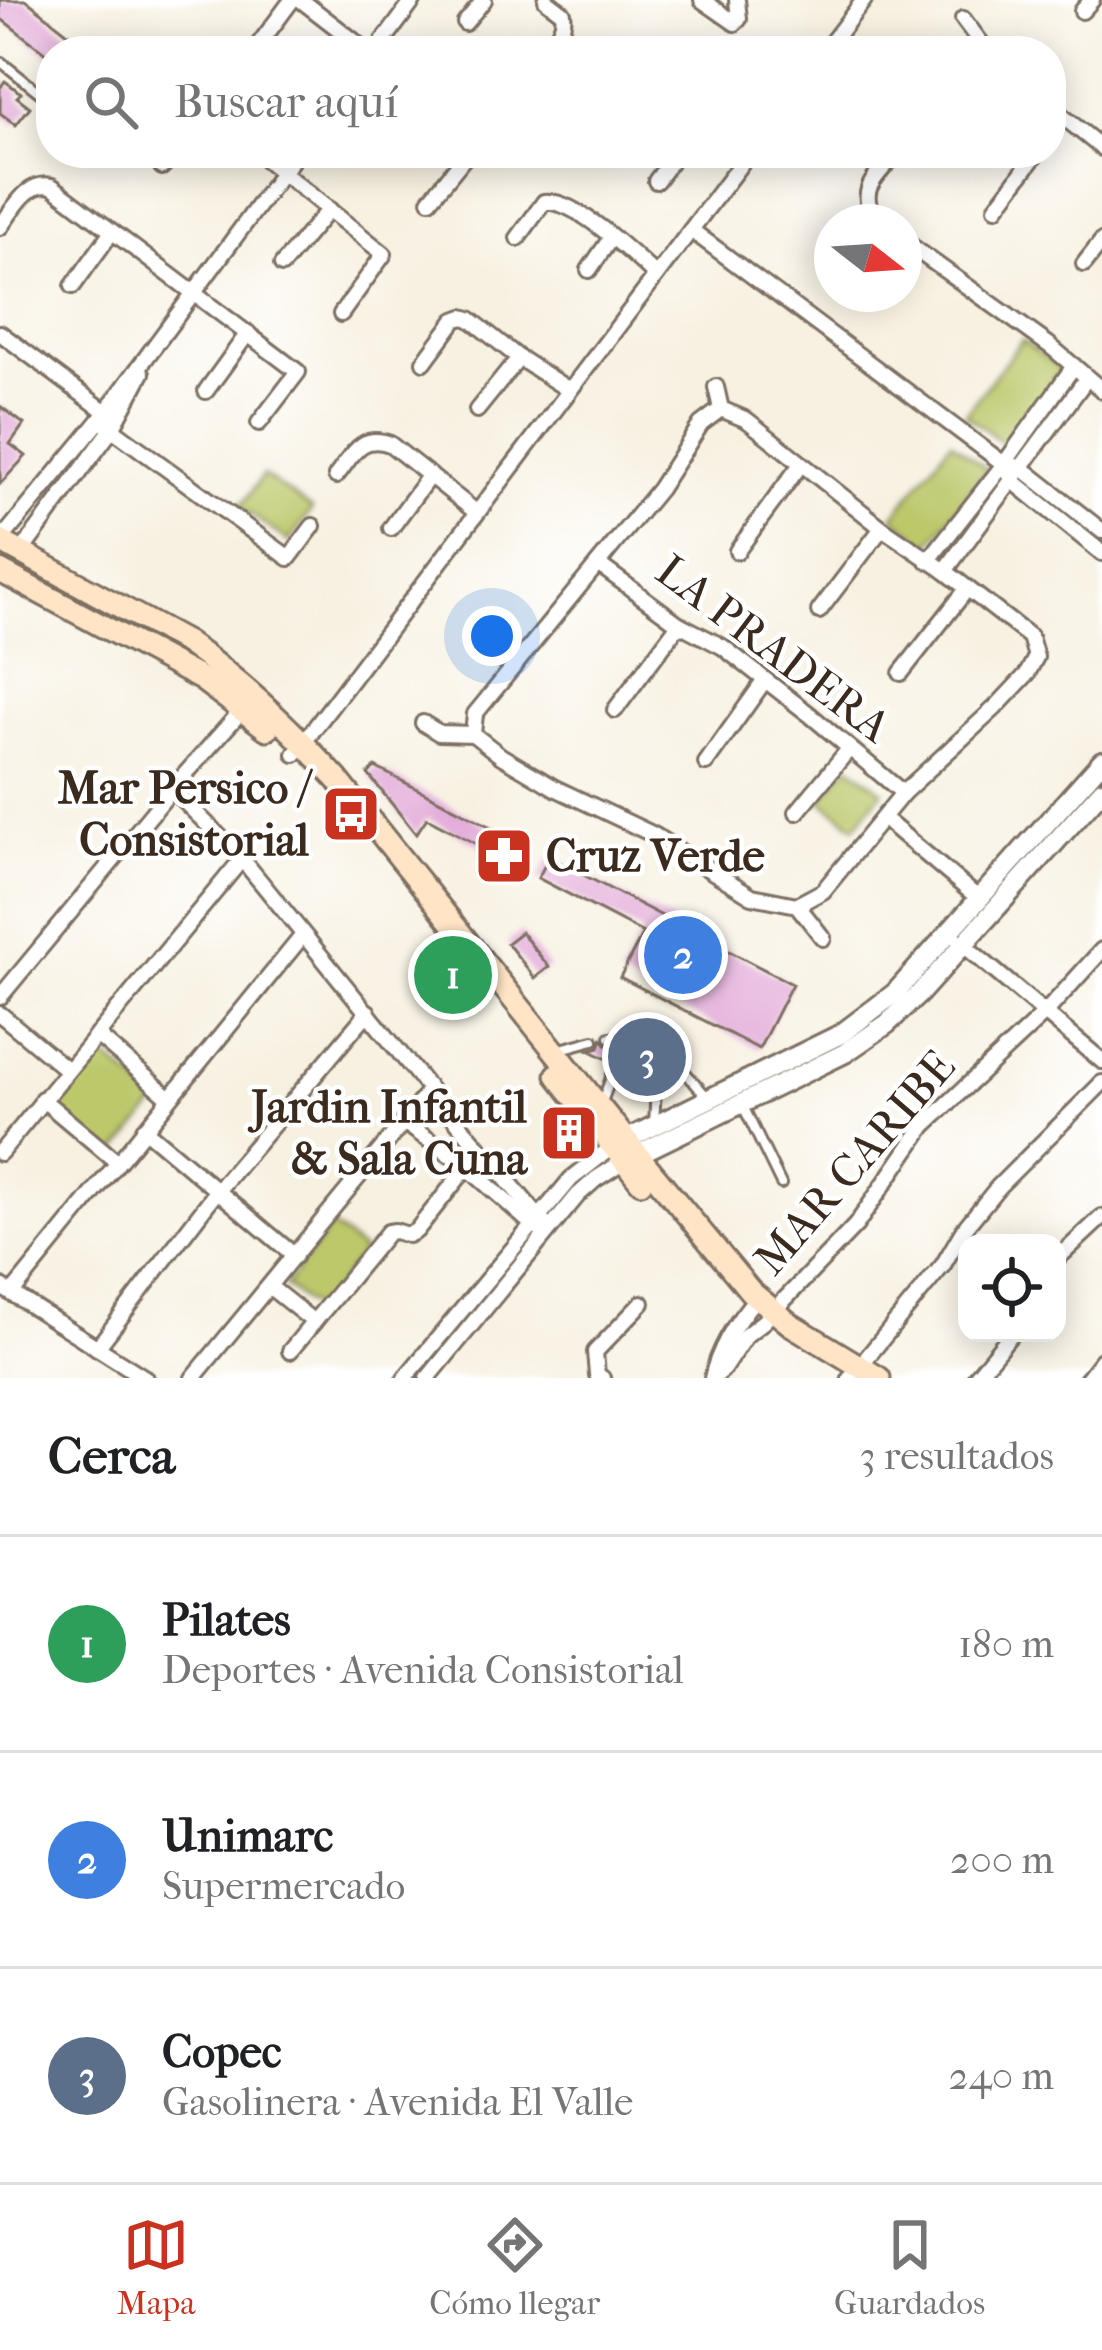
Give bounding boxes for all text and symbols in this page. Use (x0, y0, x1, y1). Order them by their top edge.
search box (36, 36, 1066, 168)
icon: search (78, 69, 144, 135)
text: Buscar aquí (174, 76, 398, 129)
north arrow (814, 204, 922, 312)
street label: LA PRADERA (646, 544, 901, 754)
your location (462, 606, 522, 666)
place label: Mar Persico / Consistorial (58, 762, 313, 867)
bus stop icon: Mar Persico / Consistorial (320, 783, 382, 845)
pharmacy icon: Cruz Verde (473, 825, 535, 887)
place label: Cruz Verde (546, 830, 765, 883)
pin: 2 (644, 910, 722, 1000)
pin: 1 (414, 930, 492, 1020)
pin: 3 (608, 1012, 686, 1102)
street label: MAR CARIBE (744, 1040, 966, 1286)
place label: Jardin Infantil & Sala Cuna (247, 1081, 528, 1186)
building icon: Jardin Infantil & Sala Cuna (538, 1102, 600, 1164)
map controls (958, 1234, 1066, 1342)
button: locate (958, 1234, 1066, 1342)
text: Cerca (48, 1426, 175, 1486)
text: 3 resultados (860, 1433, 1054, 1479)
text: Pilates (162, 1594, 291, 1647)
text: 1 (80, 1621, 94, 1667)
text: 180 m (958, 1621, 1054, 1667)
text: Deportes · Avenida Consistorial (162, 1647, 684, 1693)
text: Unimarc (162, 1810, 333, 1863)
text: 2 (77, 1837, 97, 1883)
text: 200 m (950, 1837, 1054, 1883)
text: Supermercado (162, 1863, 405, 1909)
text: Copec (162, 2026, 282, 2079)
text: 3 (79, 2053, 95, 2099)
text: 240 m (949, 2053, 1054, 2099)
text: Gasolinera · Avenida El Valle (162, 2079, 633, 2125)
tab: Mapa (117, 2212, 195, 2323)
tab: Cómo llegar (429, 2212, 600, 2323)
tab: Guardados (834, 2212, 985, 2323)

